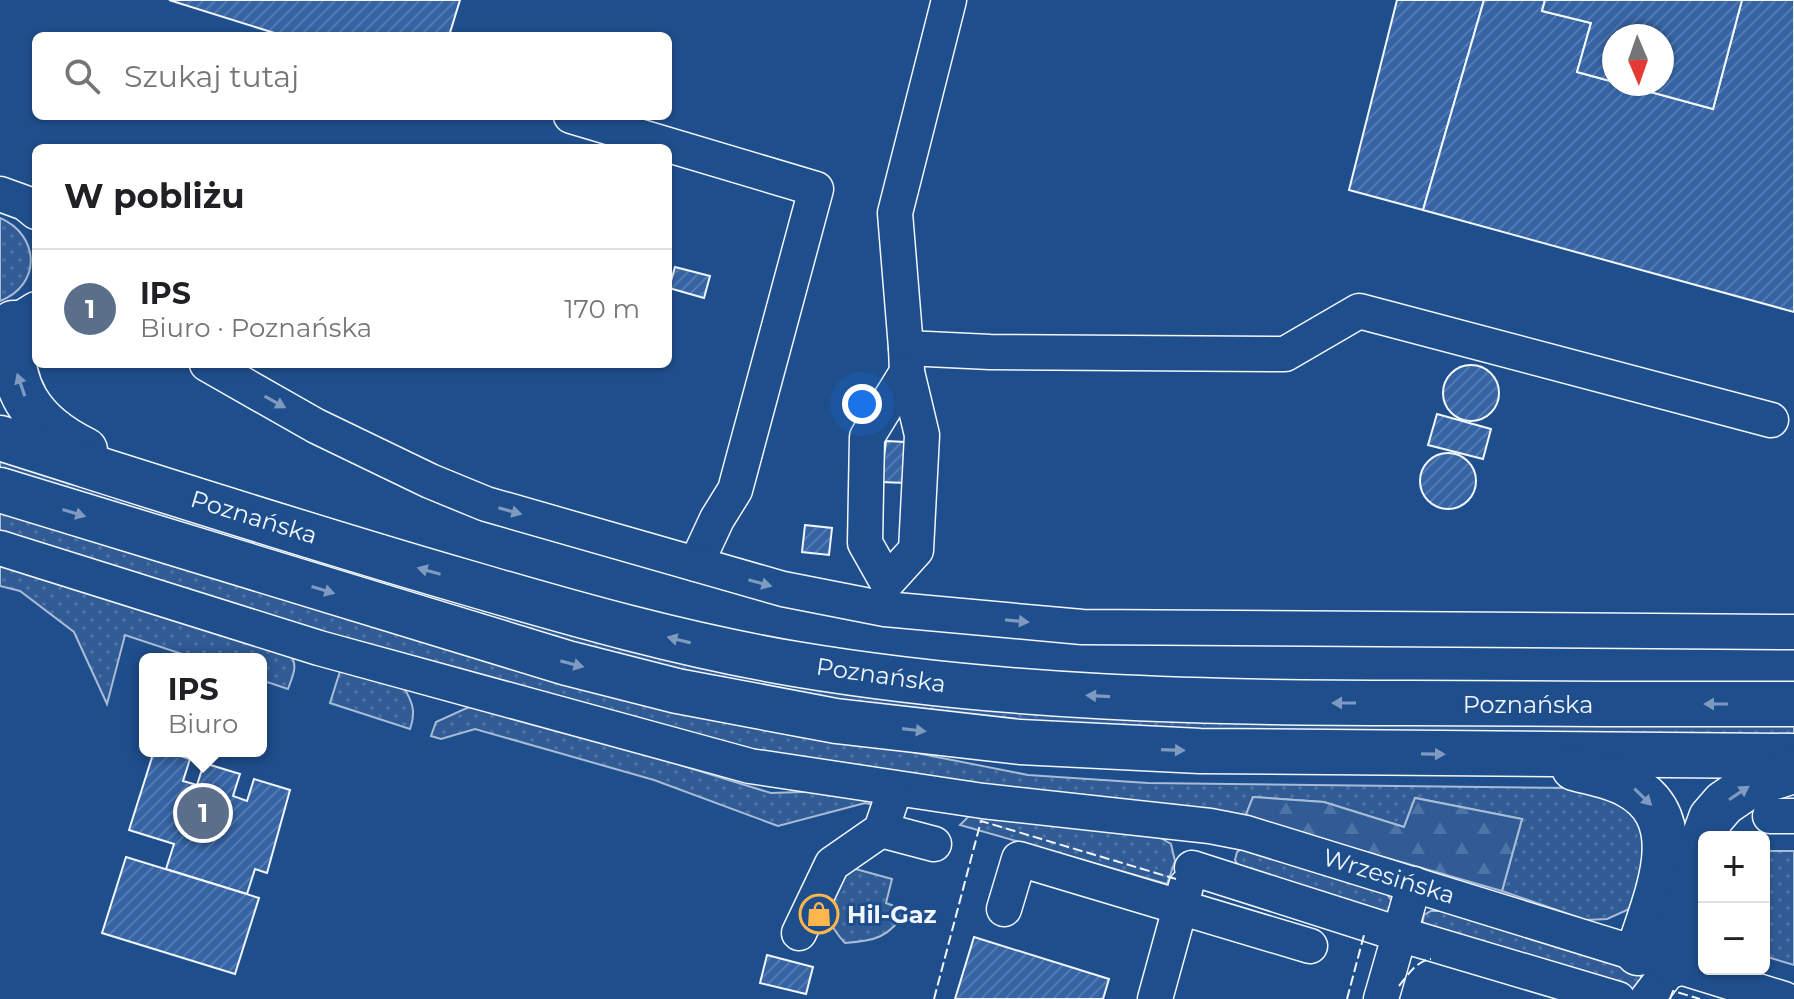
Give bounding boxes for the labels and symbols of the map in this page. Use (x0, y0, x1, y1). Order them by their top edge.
north arrow (1602, 24, 1674, 96)
one-way arrow (14, 373, 26, 397)
your location (842, 384, 882, 424)
one-way arrow (263, 396, 286, 409)
street label: Poznańska (187, 484, 321, 550)
one-way arrow (498, 505, 523, 517)
one-way arrow (63, 507, 87, 520)
one-way arrow (416, 564, 440, 577)
one-way arrow (749, 577, 773, 590)
one-way arrow (311, 584, 335, 597)
one-way arrow (1005, 614, 1030, 627)
one-way arrow (667, 633, 692, 645)
street label: Poznańska (814, 652, 948, 698)
one-way arrow (560, 658, 585, 671)
one-way arrow (1085, 689, 1110, 702)
street label: Poznańska (1463, 690, 1593, 719)
one-way arrow (1331, 697, 1356, 709)
one-way arrow (1703, 698, 1728, 710)
one-way arrow (901, 724, 926, 737)
one-way arrow (1161, 744, 1186, 757)
one-way arrow (1421, 748, 1446, 760)
pin: 1 (177, 783, 229, 843)
one-way arrow (1729, 785, 1750, 800)
one-way arrow (1633, 788, 1652, 807)
street label: Wrzesińska (1320, 842, 1458, 910)
shop icon: Hil-Gaz (798, 893, 840, 935)
place label: Hil-Gaz (847, 900, 937, 929)

